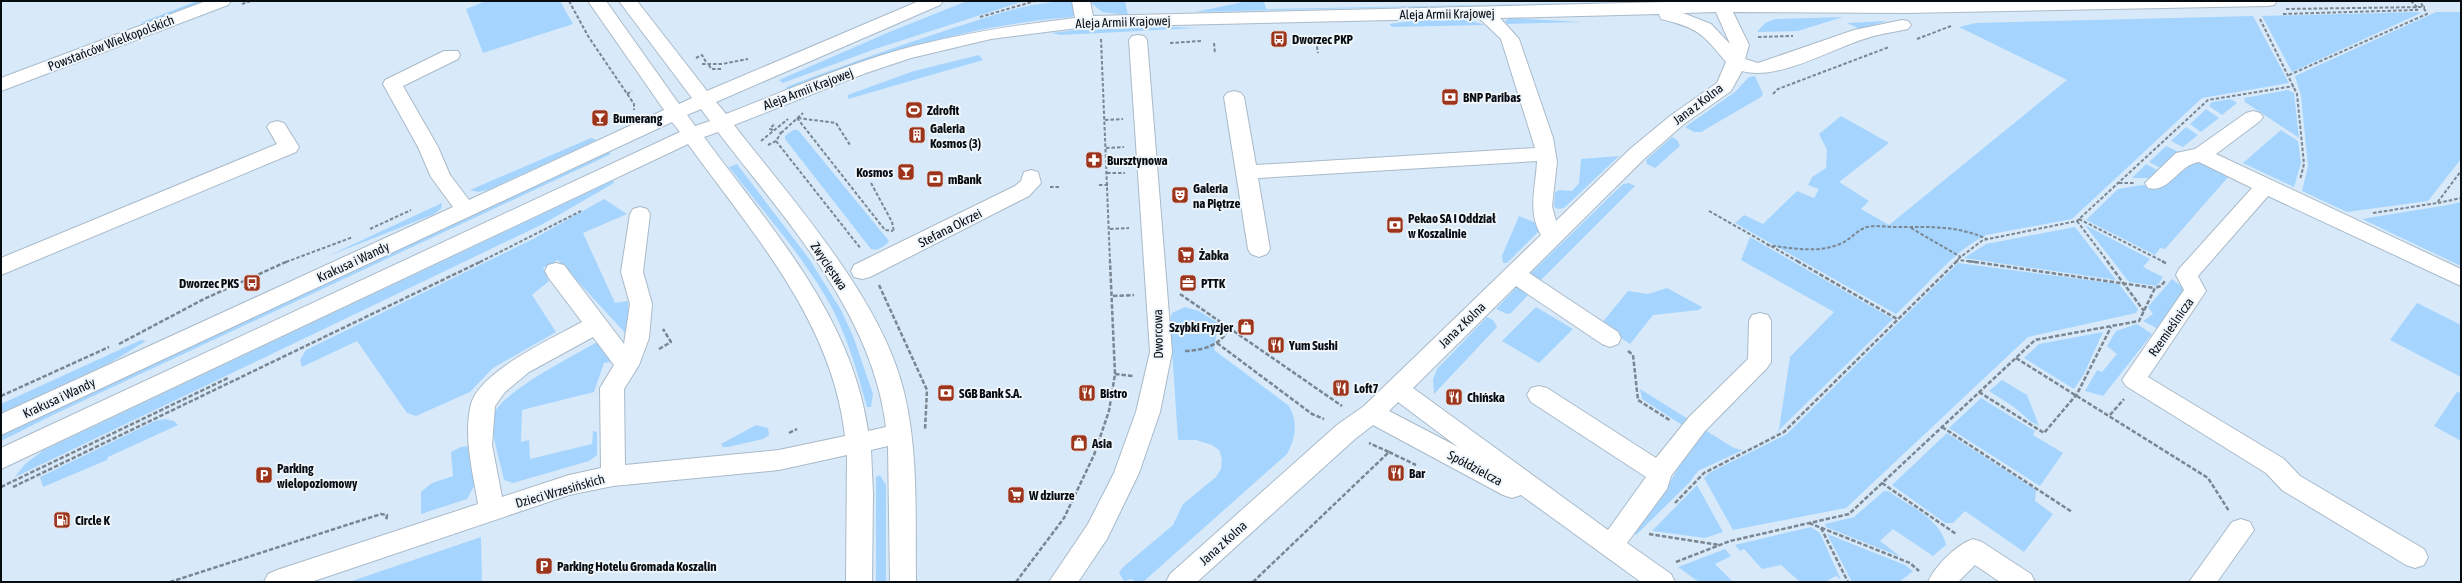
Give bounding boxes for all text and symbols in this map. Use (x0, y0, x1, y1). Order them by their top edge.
street label: Aleja Armii Krajowej (1399, 6, 1495, 22)
street label: Powstańców Wielkopolskich (46, 12, 176, 74)
street label: Aleja Armii Krajowej (1075, 13, 1171, 31)
bus stop icon: Dworzec PKP (1269, 29, 1289, 49)
place label: Dworzec PKP (1292, 32, 1354, 47)
street label: Aleja Armii Krajowej (761, 65, 855, 113)
street label: Jana z Kolna (1670, 80, 1726, 128)
bank icon: BNP Paribas (1440, 87, 1460, 107)
place label: BNP Paribas (1463, 90, 1521, 105)
sports icon: Zdrofit (904, 100, 924, 120)
place label: Zdrofit (927, 103, 960, 118)
bar icon: Bumerang (590, 108, 610, 128)
place label: Bumerang (613, 111, 663, 126)
place label: Galeria Kosmos (3) (930, 121, 981, 151)
building icon: Galeria Kosmos (3) (907, 125, 927, 145)
pharmacy icon: Bursztynowa (1084, 150, 1104, 170)
place label: Bursztynowa (1107, 153, 1168, 168)
bar icon: Kosmos (896, 162, 916, 182)
place label: Kosmos (856, 165, 893, 180)
bank icon: mBank (925, 169, 945, 189)
place label: mBank (948, 172, 982, 187)
place label: Galeria na Piętrze (1193, 181, 1240, 211)
theatre icon: Galeria na Piętrze (1170, 185, 1190, 205)
street label: Stefana Okrzei (916, 206, 984, 250)
place label: Pekao SA I Oddział w Koszalinie (1408, 211, 1496, 241)
bank icon: Pekao SA I Oddział w Koszalinie (1385, 215, 1405, 235)
street label: Krakusa i Wandy (314, 238, 392, 285)
street label: Zwycięstwa (808, 239, 850, 293)
supermarket icon: Żabka (1176, 245, 1196, 265)
place label: Żabka (1199, 248, 1229, 263)
bus stop icon: Dworzec PKS (242, 273, 262, 293)
office icon: PTTK (1178, 273, 1198, 293)
place label: Dworzec PKS (179, 276, 240, 291)
place label: PTTK (1201, 276, 1226, 291)
street label: Rzemieślnicza (2145, 295, 2197, 359)
street label: Jana z Kolna (1436, 299, 1488, 351)
street label: Dworcowa (1150, 309, 1166, 359)
shop icon: Szybki Fryzjer (1236, 317, 1256, 337)
place label: Szybki Fryzjer (1169, 320, 1234, 335)
restaurant icon: Yum Sushi (1266, 335, 1286, 355)
place label: Yum Sushi (1288, 338, 1338, 353)
street label: Krakusa i Wandy (20, 374, 98, 421)
restaurant icon: Loft7 (1331, 378, 1351, 398)
place label: Loft7 (1354, 381, 1379, 396)
bank icon: SGB Bank S.A. (936, 383, 956, 403)
restaurant icon: Bistro (1077, 383, 1097, 403)
place label: SGB Bank S.A. (959, 386, 1022, 401)
place label: Bistro (1100, 386, 1127, 401)
restaurant icon: Chińska (1444, 387, 1464, 407)
place label: Chińska (1467, 390, 1505, 405)
shop icon: Asia (1069, 433, 1089, 453)
place label: Asia (1091, 436, 1112, 451)
street label: Spółdzielcza (1445, 447, 1505, 489)
place label: Parking wielopoziomowy (277, 461, 358, 491)
restaurant icon: Bar (1386, 463, 1406, 483)
parking icon: Parking wielopoziomowy (254, 465, 274, 485)
place label: Bar (1409, 466, 1426, 481)
street label: Dzieci Wrzesińskich (514, 471, 606, 511)
supermarket icon: W dziurze (1006, 485, 1026, 505)
place label: W dziurze (1028, 488, 1075, 503)
fuel station icon: Circle K (52, 510, 72, 530)
place label: Circle K (75, 513, 110, 528)
street label: Jana z Kolna (1196, 518, 1250, 568)
parking icon: Parking Hotelu Gromada Koszalin (534, 556, 554, 576)
place label: Parking Hotelu Gromada Koszalin (557, 559, 717, 574)

